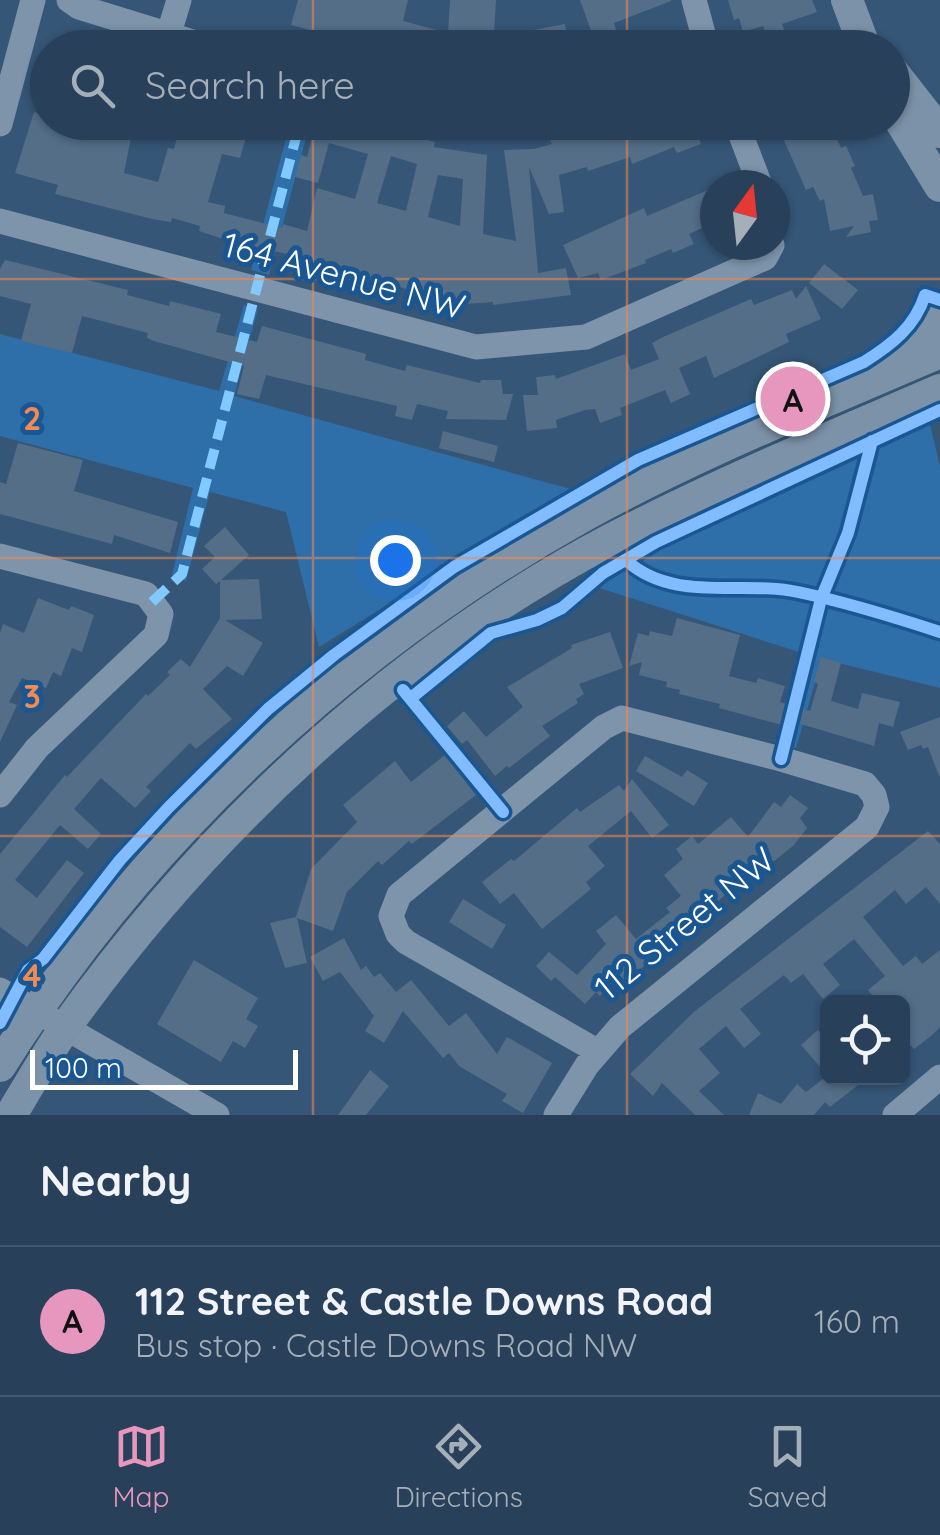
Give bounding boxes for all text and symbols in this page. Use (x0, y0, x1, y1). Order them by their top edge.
search box (30, 30, 910, 140)
icon: search (65, 58, 120, 113)
text: Search here (145, 61, 355, 109)
north arrow (700, 170, 790, 260)
street label: 164 Avenue NW (218, 222, 470, 328)
pin: A (760, 362, 826, 436)
text: 2 (23, 398, 41, 438)
your location (370, 535, 421, 586)
text: 3 (23, 676, 41, 716)
street label: 112 Street NW (585, 837, 783, 1009)
text: 4 (23, 955, 42, 995)
map controls (820, 995, 910, 1085)
button: locate (820, 995, 910, 1085)
scale bar (30, 1045, 298, 1090)
text: 100 m (45, 1050, 122, 1085)
text: Nearby (40, 1154, 191, 1207)
text: 112 Street & Castle Downs Road (135, 1277, 713, 1325)
text: A (62, 1301, 83, 1341)
text: 160 m (814, 1301, 900, 1341)
text: Bus stop · Castle Downs Road NW (135, 1325, 637, 1365)
tab: Map (112, 1419, 170, 1514)
tab: Directions (394, 1419, 523, 1514)
tab: Saved (748, 1419, 828, 1514)

